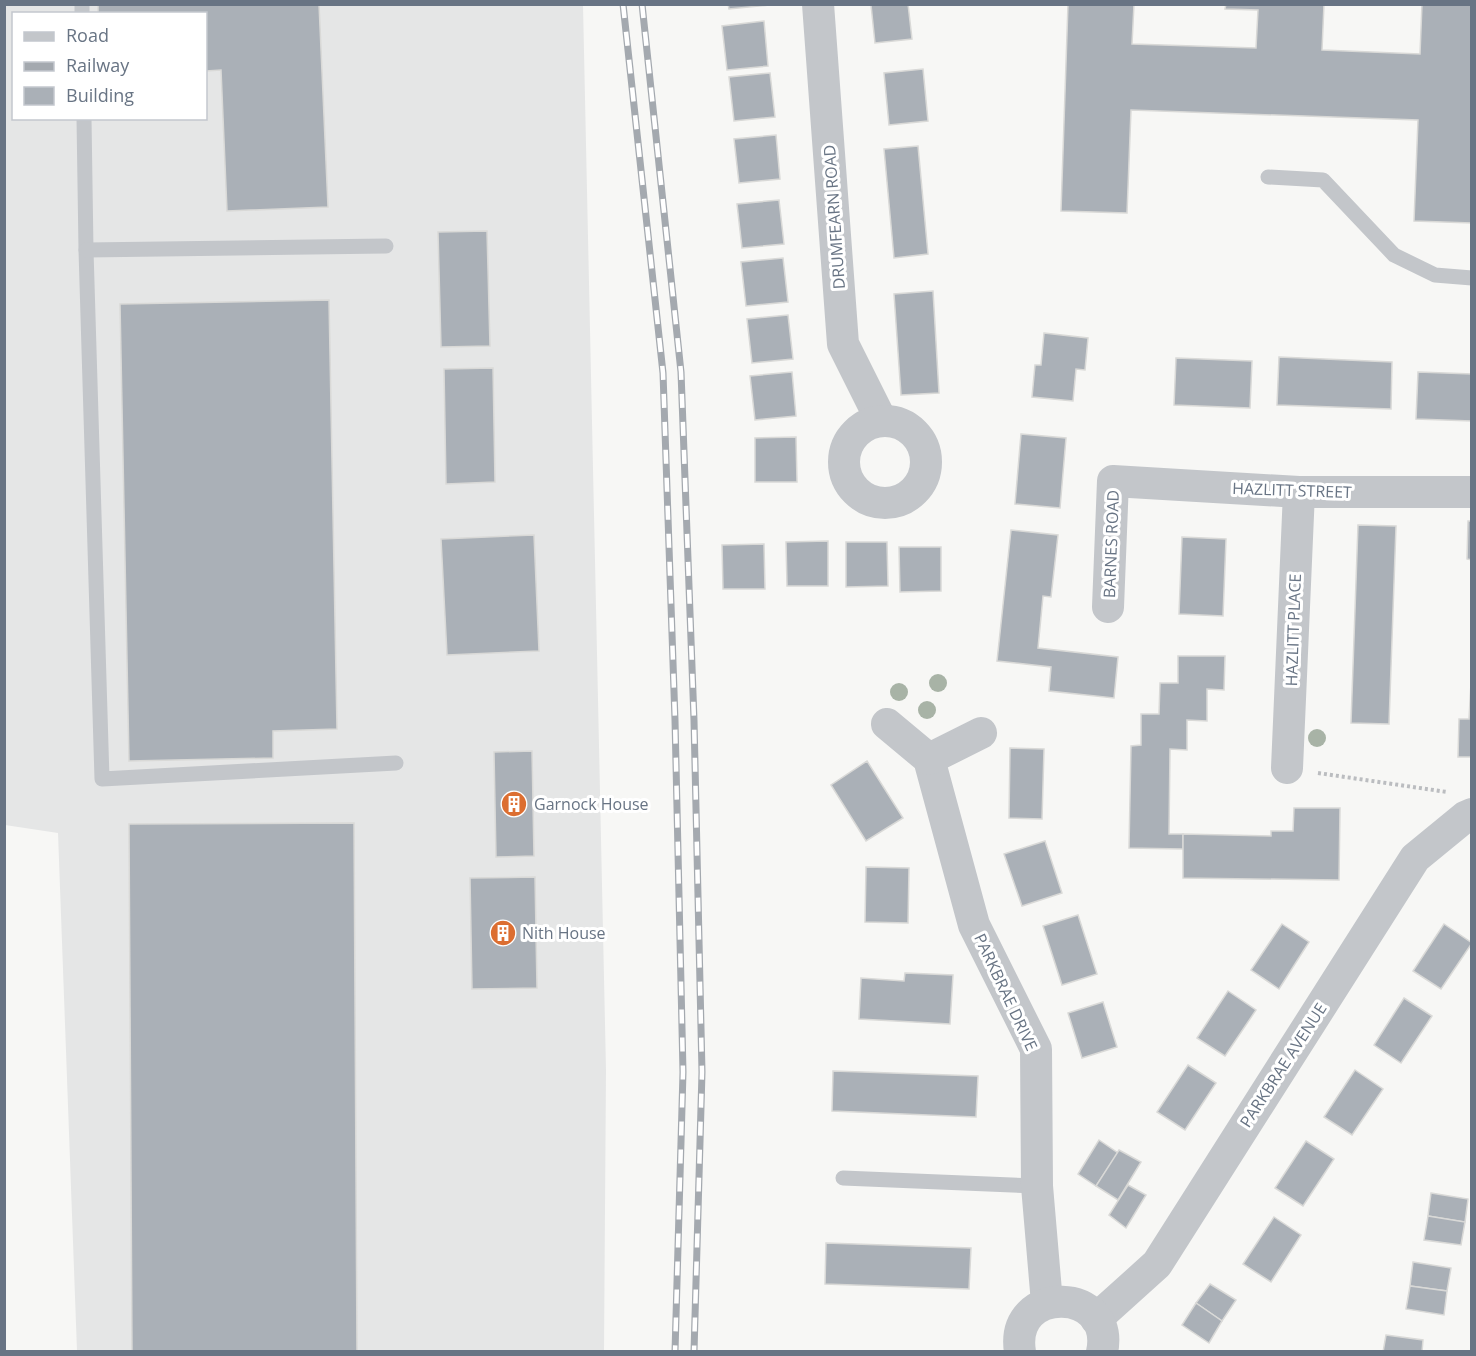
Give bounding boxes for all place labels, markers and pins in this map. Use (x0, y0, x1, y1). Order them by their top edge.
building icon: Garnock House (499, 789, 529, 819)
place label: Garnock House (534, 793, 649, 815)
building icon: Nith House (488, 918, 518, 948)
place label: Nith House (522, 922, 606, 944)

